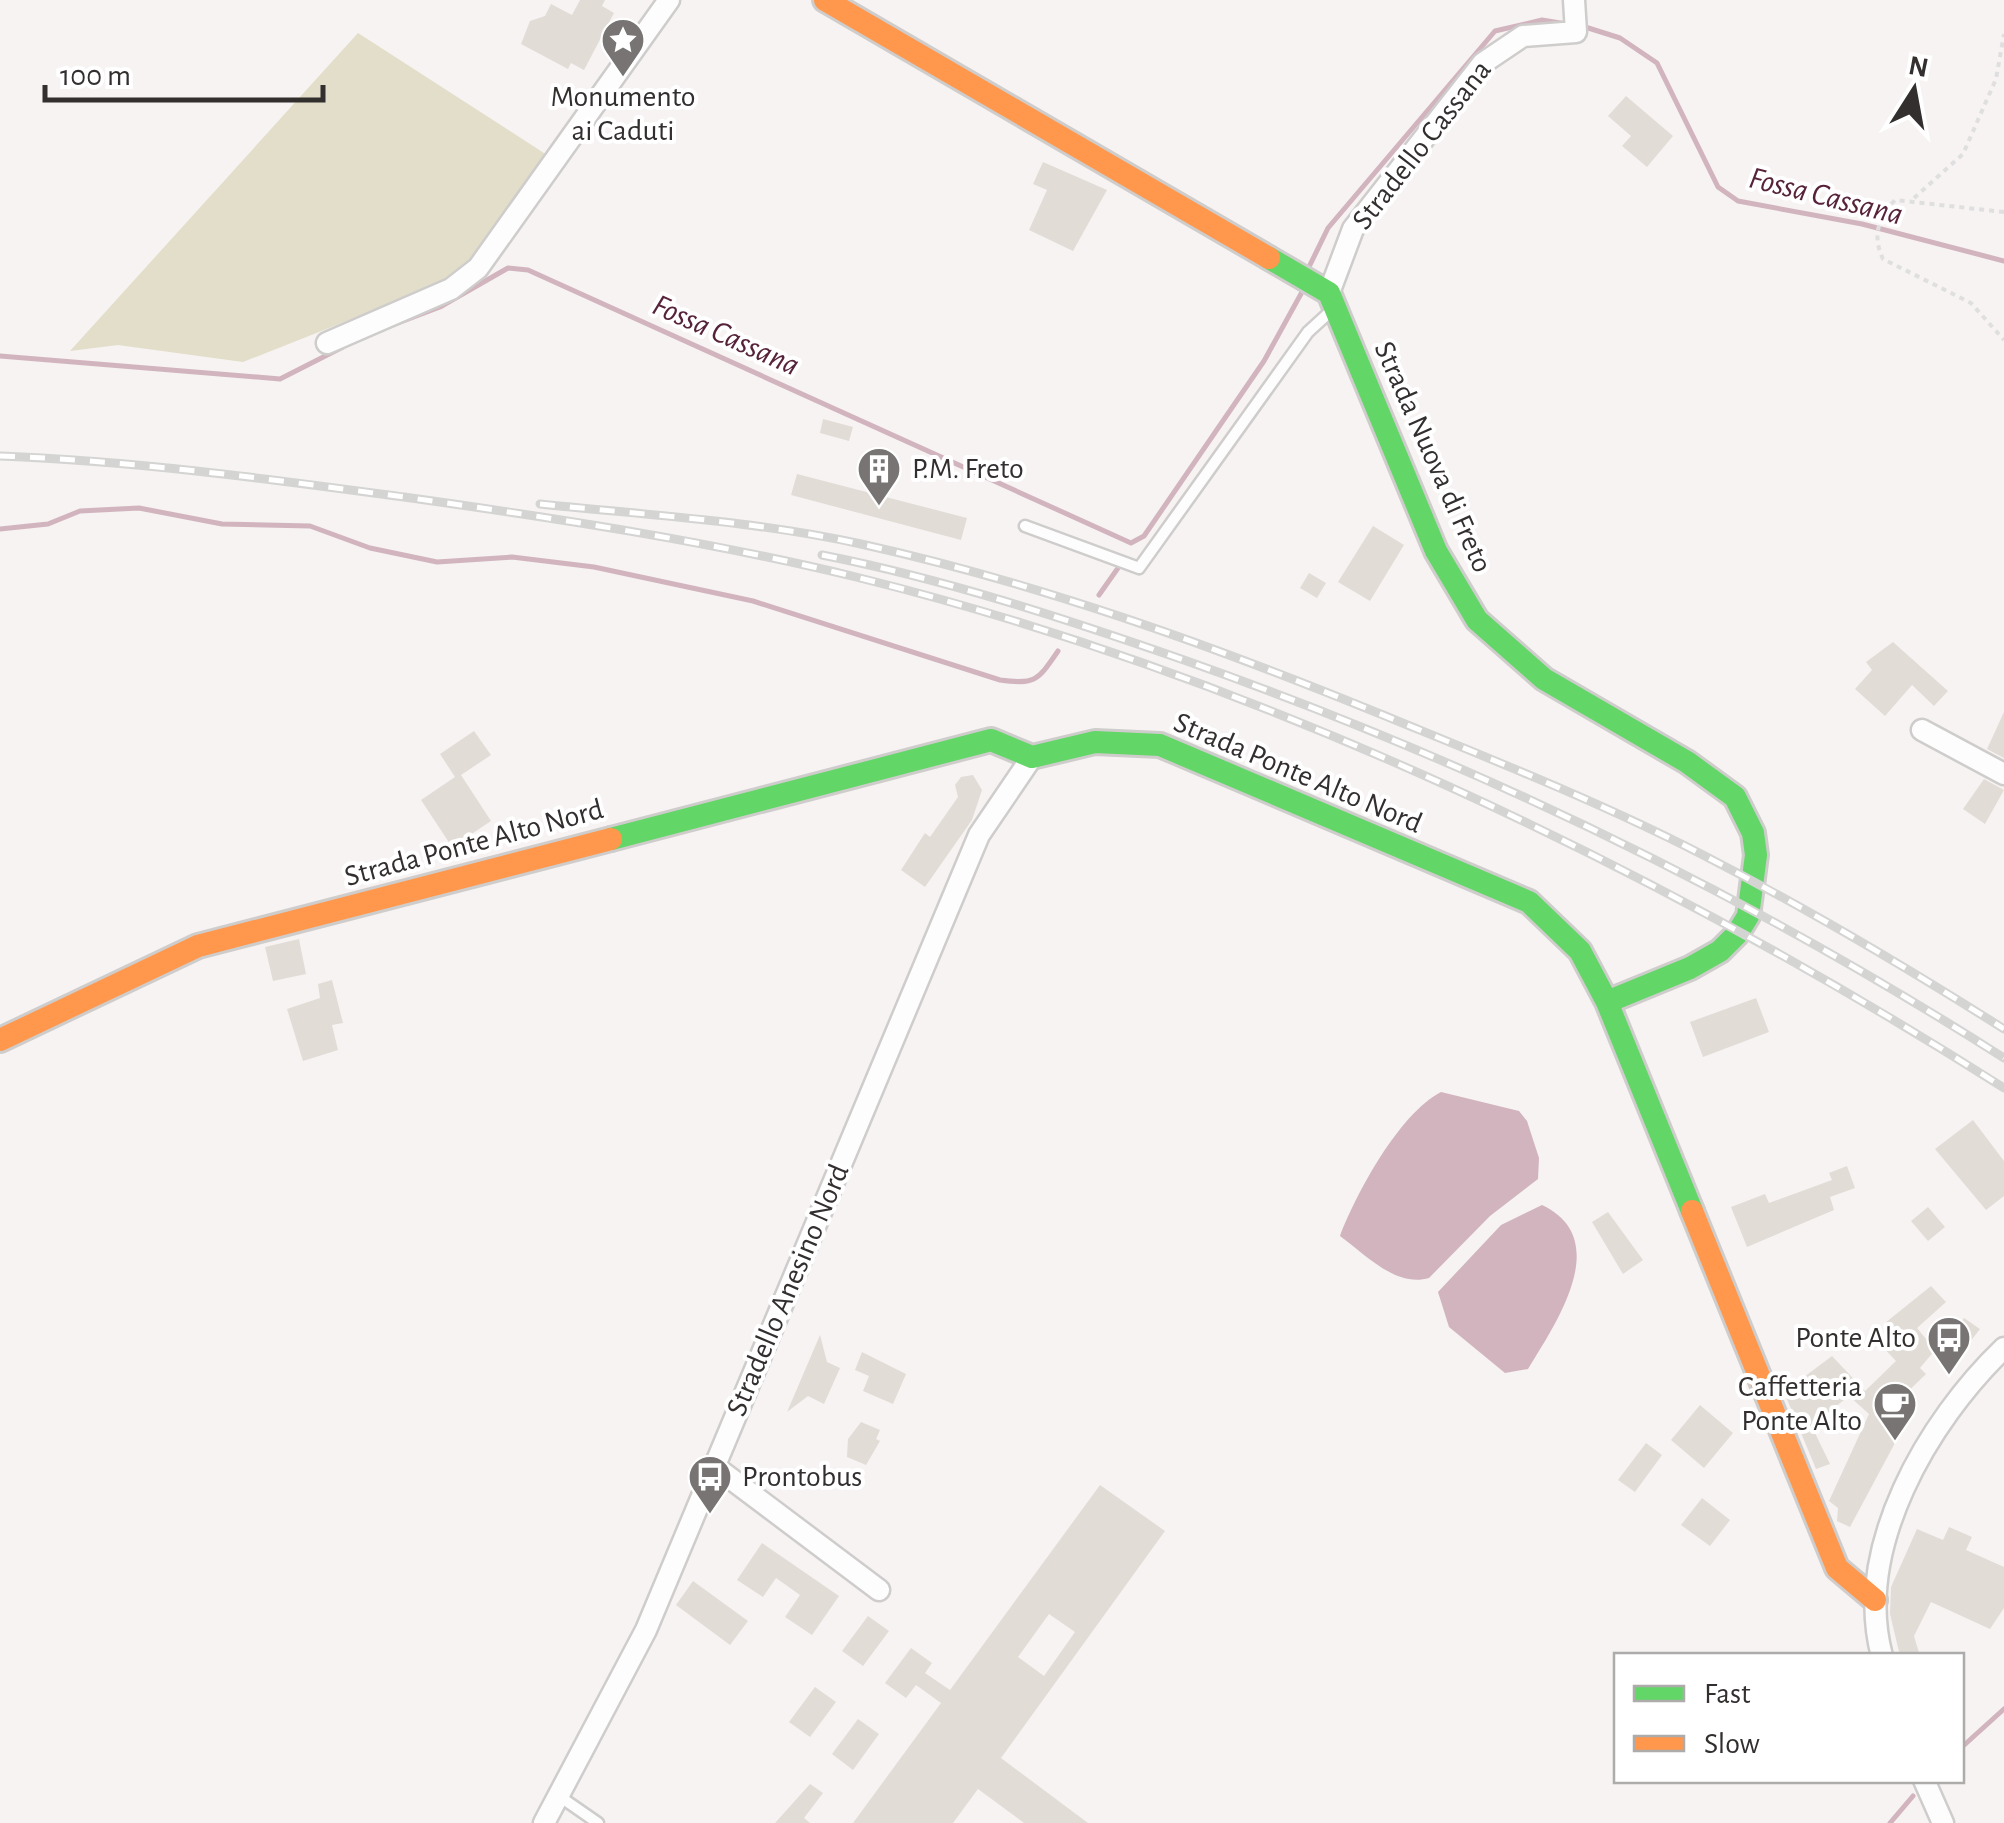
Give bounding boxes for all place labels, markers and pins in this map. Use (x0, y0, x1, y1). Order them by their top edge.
place icon: Monumento ai Caduti (600, 17, 646, 78)
place label: Monumento ai Caduti (550, 82, 696, 146)
building icon: P.M. Freto (856, 446, 902, 507)
place label: P.M. Freto (912, 454, 1024, 484)
bus stop icon: Ponte Alto (1926, 1315, 1972, 1376)
place label: Ponte Alto (1795, 1323, 1916, 1353)
place label: Caffetteria Ponte Alto (1738, 1372, 1862, 1436)
cafe icon: Caffetteria Ponte Alto (1872, 1381, 1918, 1442)
bus stop icon: Prontobus (687, 1454, 733, 1515)
place label: Prontobus (742, 1462, 862, 1492)

